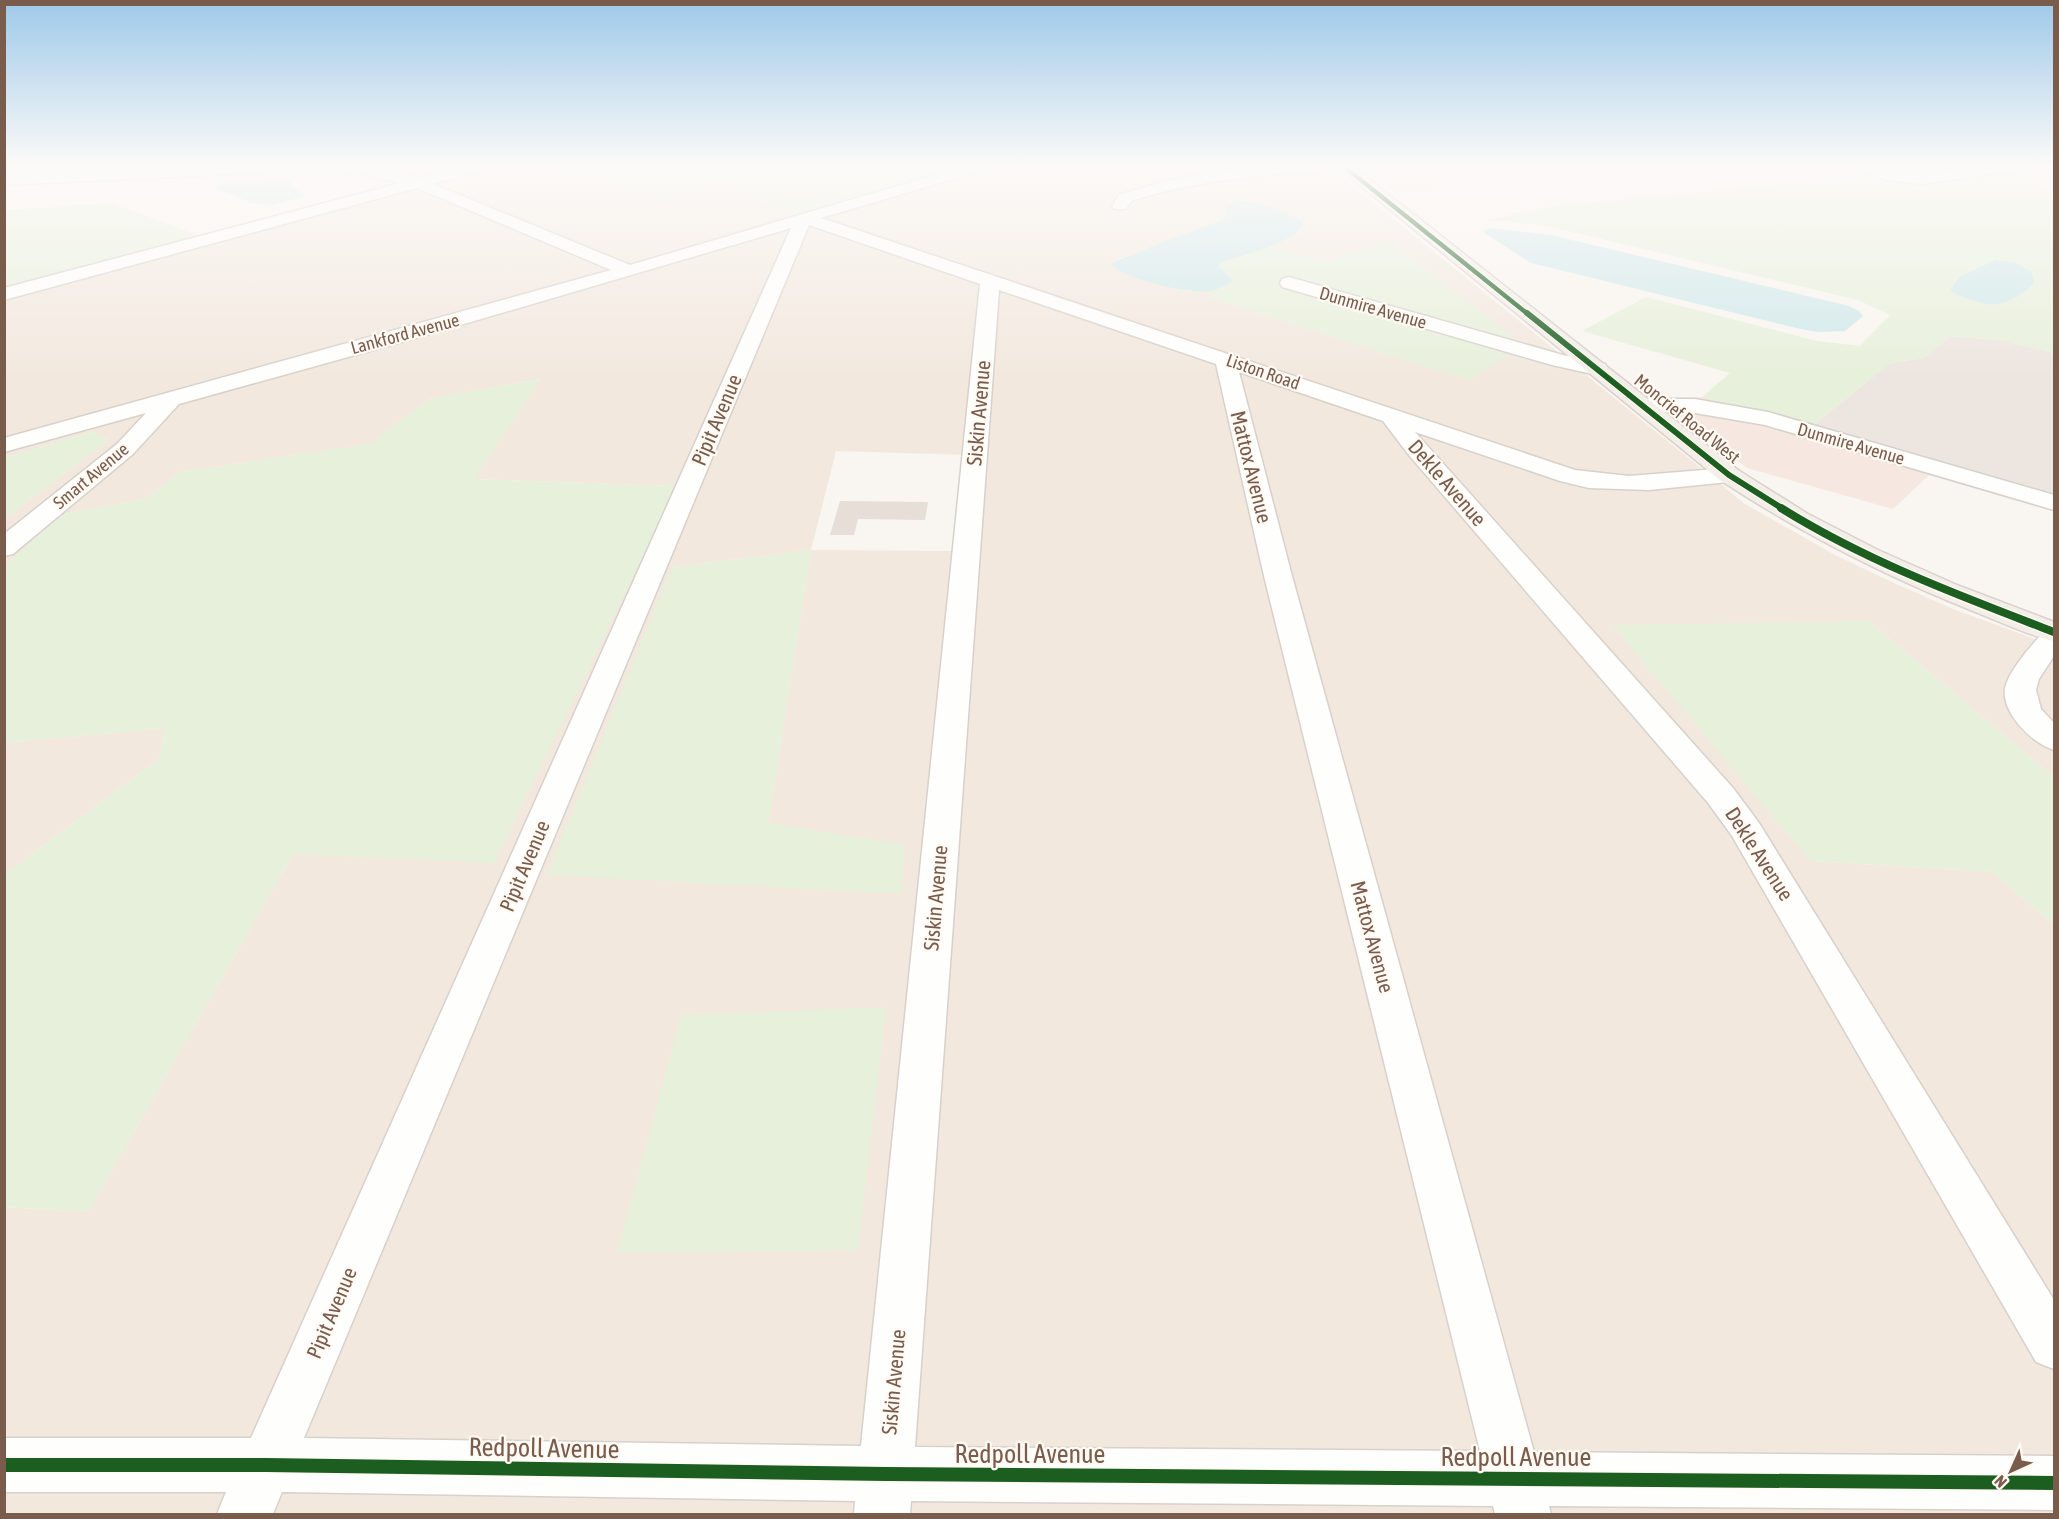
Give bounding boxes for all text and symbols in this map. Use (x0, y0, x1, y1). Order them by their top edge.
street label: Dunmire Avenue (1317, 282, 1429, 333)
street label: Lankford Avenue (348, 309, 461, 358)
street label: Liston Road (1224, 349, 1303, 394)
street label: Siskin Avenue (961, 359, 995, 467)
street label: Pipit Avenue (686, 370, 746, 469)
street label: Moncrief Road West (1630, 370, 1744, 468)
street label: Mattox Avenue (1226, 408, 1278, 525)
street label: Dunmire Avenue (1795, 418, 1907, 469)
street label: Dekle Avenue (1404, 434, 1492, 530)
street label: Smart Avenue (49, 438, 132, 513)
street label: Dekle Avenue (1721, 802, 1799, 905)
street label: Pipit Avenue (494, 816, 554, 915)
street label: Siskin Avenue (918, 844, 952, 952)
street label: Mattox Avenue (1347, 878, 1399, 995)
street label: Pipit Avenue (301, 1263, 361, 1362)
street label: Siskin Avenue (876, 1328, 910, 1436)
street label: Redpoll Avenue (468, 1432, 620, 1464)
street label: Redpoll Avenue (955, 1439, 1105, 1469)
north arrow (1981, 1441, 2041, 1501)
street label: Redpoll Avenue (1441, 1442, 1591, 1472)
text: N (1991, 1472, 2010, 1491)

